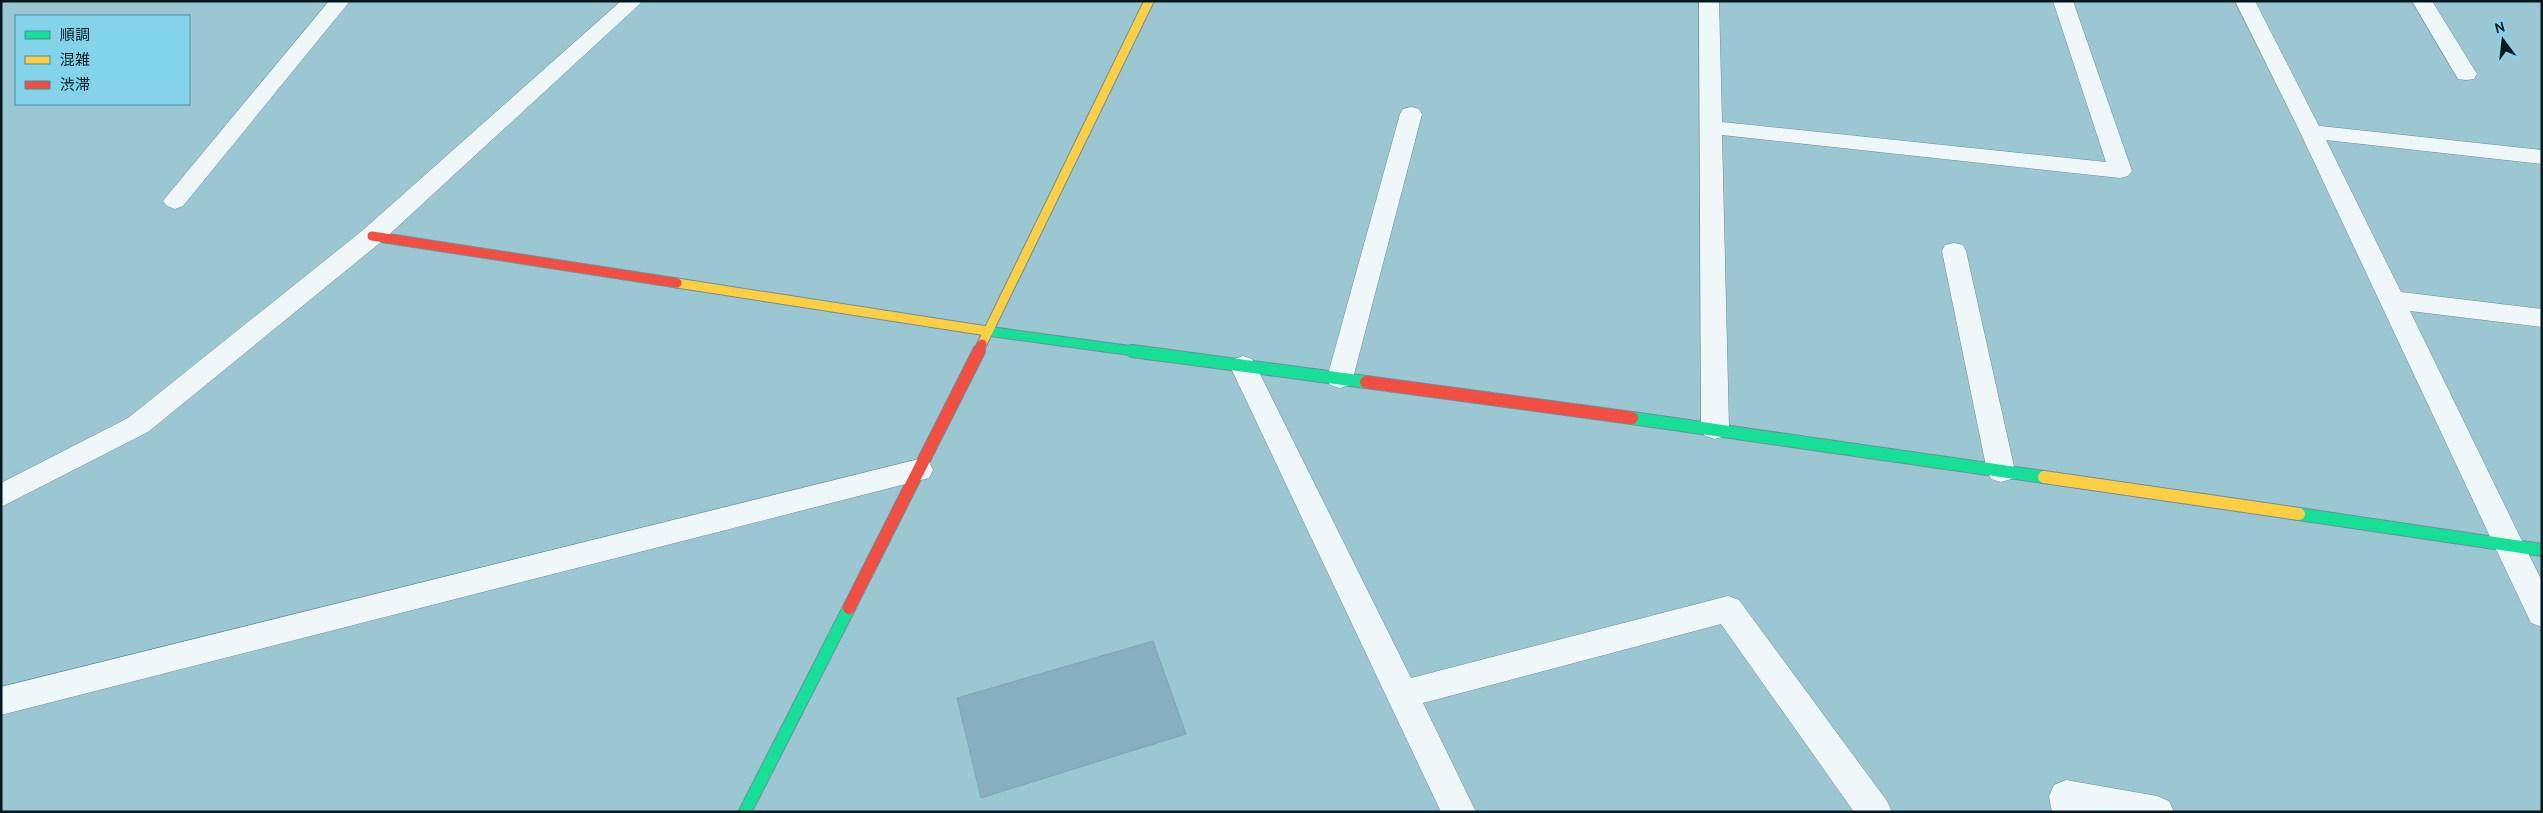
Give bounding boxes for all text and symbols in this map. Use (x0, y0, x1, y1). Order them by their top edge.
legend (15, 15, 190, 105)
north arrow (2478, 15, 2528, 65)
text: N (2493, 17, 2507, 37)
text: 順調 (60, 26, 90, 44)
text: 混雑 (60, 51, 90, 69)
text: 渋滞 (60, 76, 90, 94)

